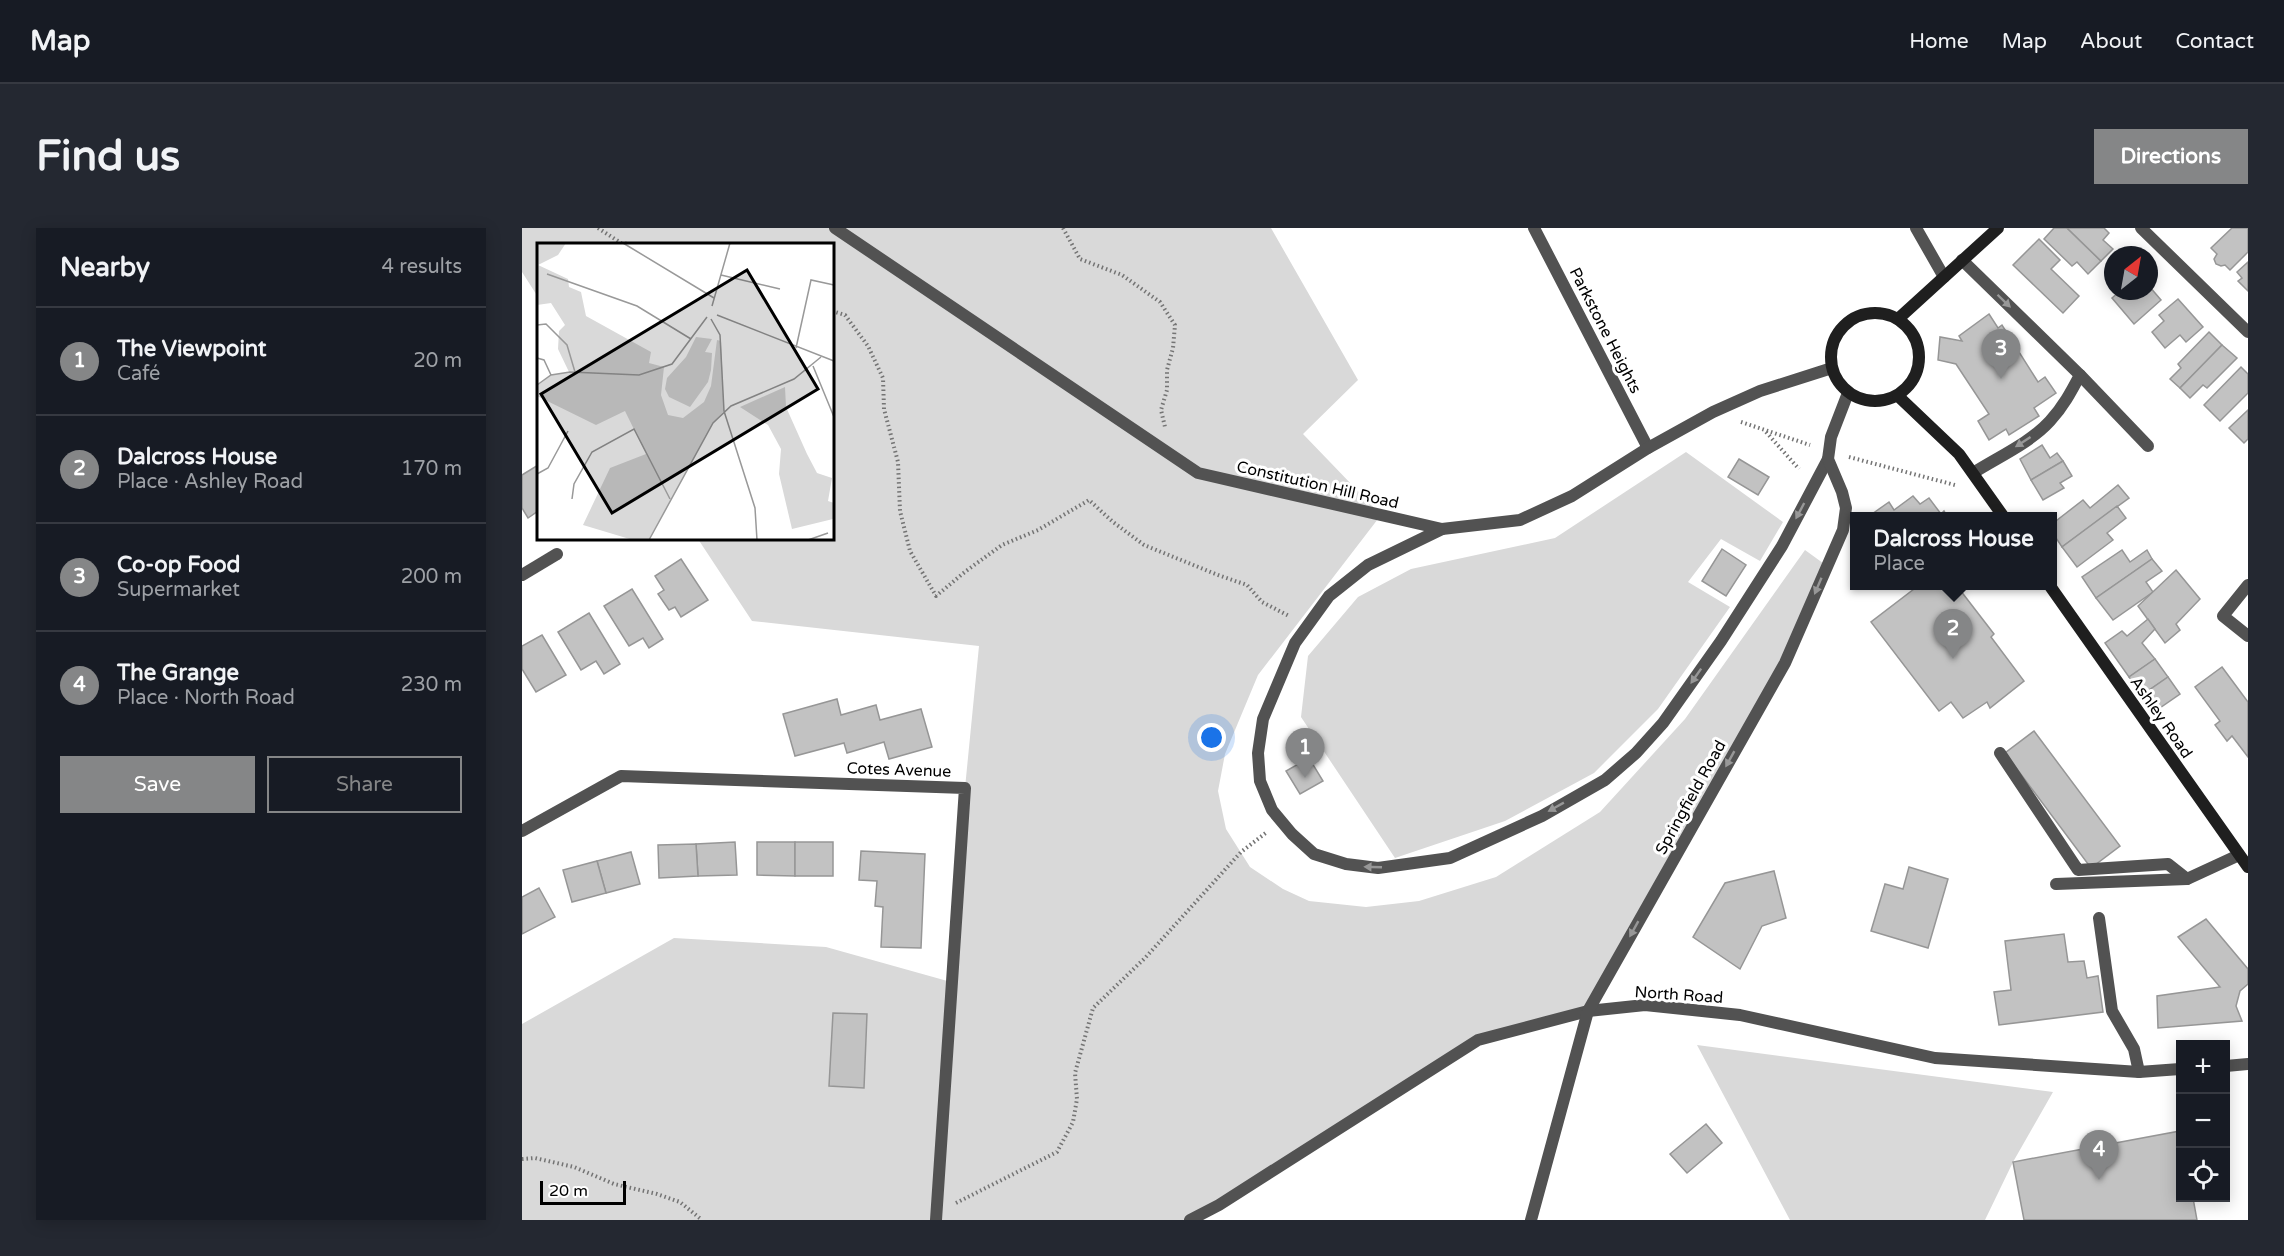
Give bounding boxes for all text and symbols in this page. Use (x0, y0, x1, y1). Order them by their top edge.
text: Map (30, 24, 90, 58)
text: Home (1909, 29, 1969, 54)
text: Map (2002, 29, 2047, 54)
text: About (2080, 29, 2142, 54)
text: Contact (2175, 29, 2254, 54)
button: Directions (2094, 129, 2248, 184)
text: Find us (36, 131, 180, 182)
inset map (537, 243, 834, 540)
north arrow (2104, 246, 2158, 300)
text: Nearby (60, 252, 150, 283)
text: 4 results (382, 255, 462, 279)
street label: Parkstone Heights (1565, 264, 1646, 397)
one-way arrow (1997, 294, 2011, 308)
pin: 3 (1982, 330, 2020, 379)
text: The Viewpoint (117, 336, 266, 362)
text: 1 (73, 349, 86, 373)
text: 20 m (413, 349, 462, 373)
text: Café (117, 362, 160, 386)
one-way arrow (2014, 436, 2031, 447)
text: Dalcross House (117, 444, 277, 470)
text: 2 (73, 457, 86, 481)
text: 170 m (401, 457, 462, 481)
street label: Constitution Hill Road (1235, 457, 1401, 513)
text: Place · Ashley Road (117, 470, 303, 494)
one-way arrow (1795, 503, 1805, 520)
popup (1850, 512, 2057, 590)
text: Dalcross House (1873, 526, 2034, 552)
text: Co-op Food (117, 552, 240, 578)
text: Place (1873, 552, 1925, 576)
text: 3 (73, 565, 86, 589)
text: 200 m (401, 565, 462, 589)
one-way arrow (1813, 577, 1823, 595)
text: Supermarket (117, 578, 240, 602)
pin: 2 (1934, 610, 1972, 659)
text: The Grange (117, 660, 239, 686)
one-way arrow (1691, 668, 1703, 684)
text: 4 (73, 673, 86, 697)
text: 230 m (401, 673, 462, 697)
street label: Ashley Road (2126, 673, 2197, 762)
text: Place · North Road (117, 686, 295, 710)
your location (1197, 723, 1226, 752)
pin: 1 (1286, 728, 1324, 778)
street label: Springfield Road (1651, 737, 1731, 858)
one-way arrow (1725, 751, 1735, 768)
button: Save (60, 756, 255, 813)
button: Share (267, 756, 462, 813)
street label: Cotes Avenue (846, 758, 952, 782)
one-way arrow (1548, 802, 1564, 813)
one-way arrow (1364, 862, 1383, 871)
one-way arrow (1629, 921, 1639, 938)
street label: North Road (1634, 982, 1724, 1008)
map controls (2176, 1040, 2230, 1202)
button: + (2176, 1040, 2230, 1094)
button: − (2176, 1094, 2230, 1148)
pin: 4 (2080, 1130, 2118, 1180)
button: locate (2176, 1148, 2230, 1202)
scale bar (540, 1178, 626, 1206)
text: 20 m (549, 1181, 588, 1201)

